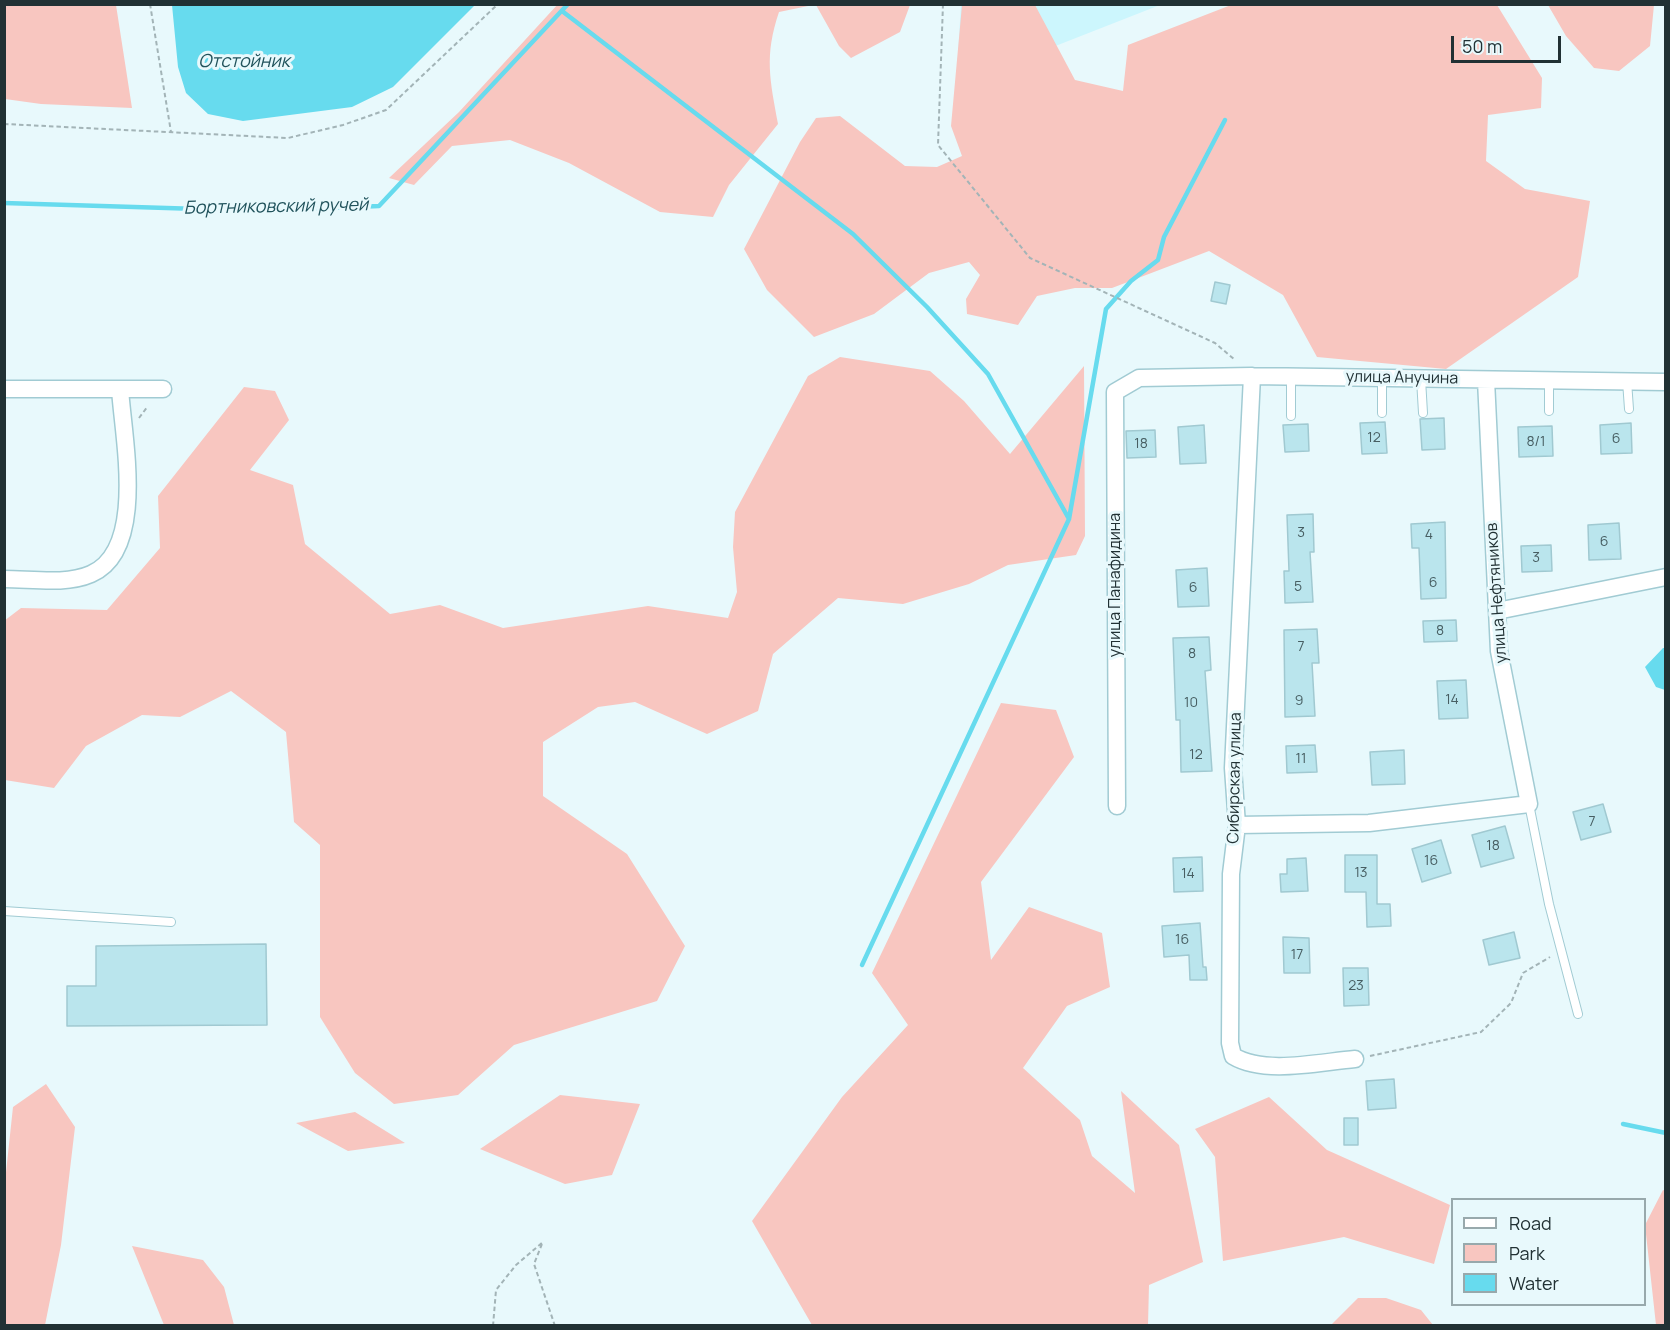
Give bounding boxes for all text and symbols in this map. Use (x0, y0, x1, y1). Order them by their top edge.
scale bar (1454, 24, 1564, 62)
text: 50 m (1462, 34, 1502, 58)
water label: Отстойник (198, 51, 290, 73)
water label: Бортниковский ручей (184, 195, 368, 219)
street label: улица Анучина (1346, 367, 1458, 389)
house number: 12 (1367, 430, 1381, 446)
house number: 6 (1612, 431, 1620, 447)
house number: 8/1 (1526, 434, 1546, 450)
house number: 18 (1134, 436, 1148, 452)
street label: улица Панафидина (1106, 513, 1126, 657)
street label: улица Нефтяников (1483, 522, 1511, 664)
house number: 3 (1297, 525, 1305, 541)
house number: 4 (1425, 527, 1433, 543)
house number: 6 (1600, 534, 1608, 550)
house number: 3 (1532, 550, 1540, 566)
house number: 6 (1429, 575, 1437, 591)
house number: 5 (1294, 579, 1302, 595)
house number: 6 (1189, 580, 1197, 596)
house number: 8 (1436, 623, 1444, 639)
house number: 7 (1297, 639, 1305, 655)
house number: 8 (1188, 646, 1196, 662)
house number: 14 (1445, 692, 1459, 708)
house number: 9 (1295, 693, 1303, 709)
house number: 10 (1184, 695, 1198, 711)
street label: Сибирская улица (1224, 712, 1246, 844)
house number: 12 (1189, 747, 1203, 763)
house number: 11 (1296, 751, 1306, 767)
house number: 7 (1588, 814, 1596, 830)
house number: 18 (1486, 838, 1500, 854)
house number: 16 (1424, 853, 1438, 869)
house number: 13 (1354, 865, 1368, 881)
house number: 14 (1181, 866, 1195, 882)
house number: 16 (1175, 932, 1189, 948)
house number: 17 (1291, 947, 1303, 963)
house number: 23 (1348, 978, 1364, 994)
legend (1451, 1198, 1646, 1306)
text: Road (1509, 1211, 1552, 1235)
text: Park (1509, 1241, 1545, 1265)
text: Water (1509, 1271, 1559, 1295)

